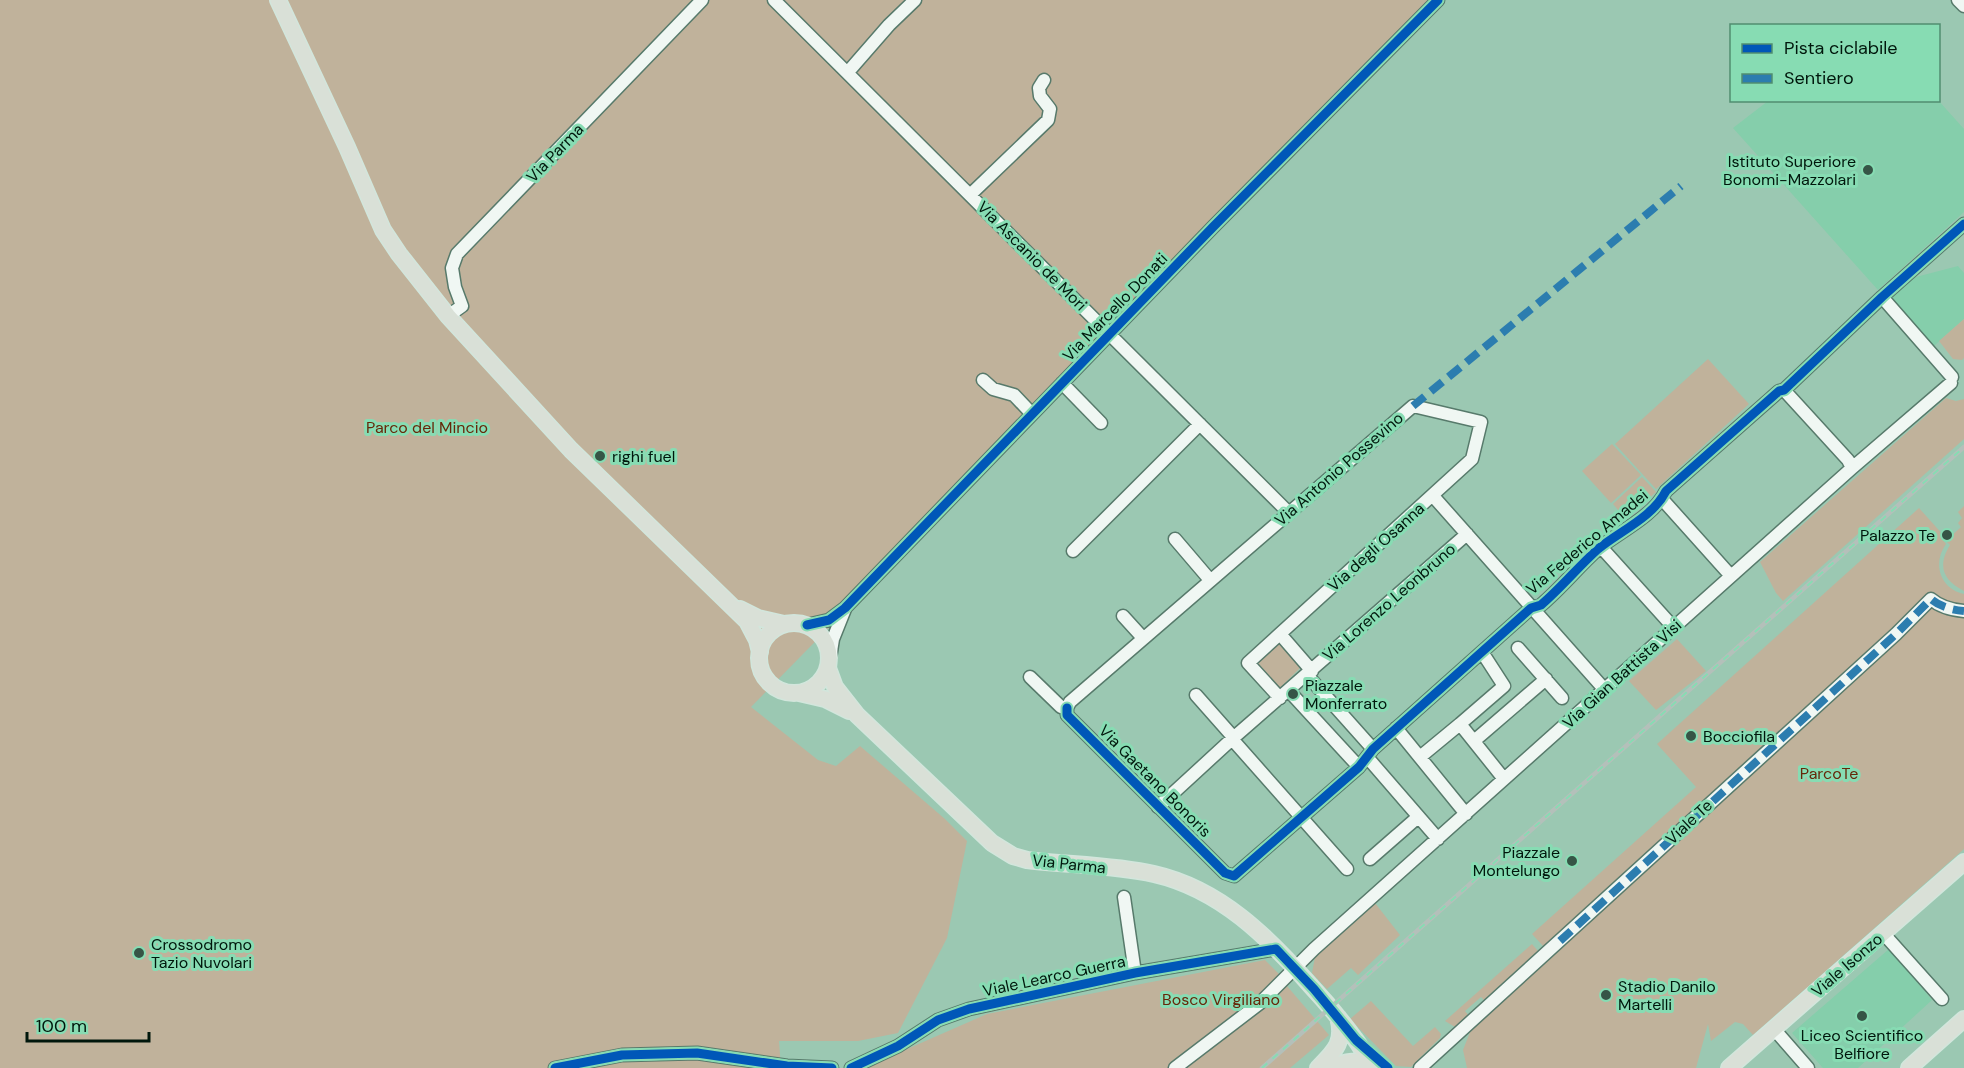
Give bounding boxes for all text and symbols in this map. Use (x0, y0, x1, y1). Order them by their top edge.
legend (1730, 24, 1940, 102)
text: Pista ciclabile (1784, 36, 1898, 60)
text: Sentiero (1784, 66, 1854, 90)
street label: Via Parma (522, 119, 588, 187)
place label: Istituto Superiore Bonomi-Mazzolari (1723, 151, 1856, 190)
marker: Istituto Superiore Bonomi-Mazzolari (1861, 163, 1875, 177)
street label: Via Ascanio de Mori (973, 197, 1091, 315)
street label: Via Marcello Donati (1058, 248, 1172, 366)
street label: Via Antonio Possevino (1270, 407, 1408, 531)
park label: Parco del Mincio (366, 417, 488, 438)
place label: righi fuel (612, 446, 675, 467)
marker: righi fuel (593, 449, 607, 463)
street label: Via Federico Amadei (1522, 485, 1652, 599)
street label: Via degli Osanna (1323, 498, 1429, 596)
place label: Palazzo Te (1860, 525, 1935, 546)
marker: Palazzo Te (1940, 528, 1954, 542)
street label: Via Lorenzo Leonbruno (1318, 538, 1460, 666)
street label: Via Gian Battista Visi (1558, 615, 1686, 733)
place label: Piazzale Monferrato (1305, 675, 1387, 714)
marker: Piazzale Monferrato (1286, 687, 1300, 701)
street label: Via Gaetano Bonoris (1094, 720, 1216, 842)
place label: Bocciofila (1703, 726, 1775, 747)
marker: Bocciofila (1684, 729, 1698, 743)
park label: ParcoTe (1800, 763, 1858, 784)
street label: Viale Te (1661, 795, 1717, 849)
place label: Piazzale Montelungo (1473, 842, 1560, 881)
street label: Via Parma (1031, 850, 1107, 878)
marker: Piazzale Montelungo (1565, 854, 1579, 868)
street label: Viale Isonzo (1807, 928, 1887, 1002)
place label: Crossodromo Tazio Nuvolari (151, 934, 252, 973)
marker: Crossodromo Tazio Nuvolari (132, 946, 146, 960)
street label: Viale Learco Guerra (981, 951, 1127, 1001)
place label: Stadio Danilo Martelli (1618, 976, 1716, 1015)
marker: Stadio Danilo Martelli (1599, 988, 1613, 1002)
park label: Bosco Virgiliano (1162, 989, 1280, 1010)
scale bar (27, 1005, 148, 1043)
marker: Liceo Scientifico Belfiore (1855, 1009, 1869, 1023)
text: 100 m (36, 1014, 87, 1038)
place label: Liceo Scientifico Belfiore (1801, 1025, 1923, 1064)

